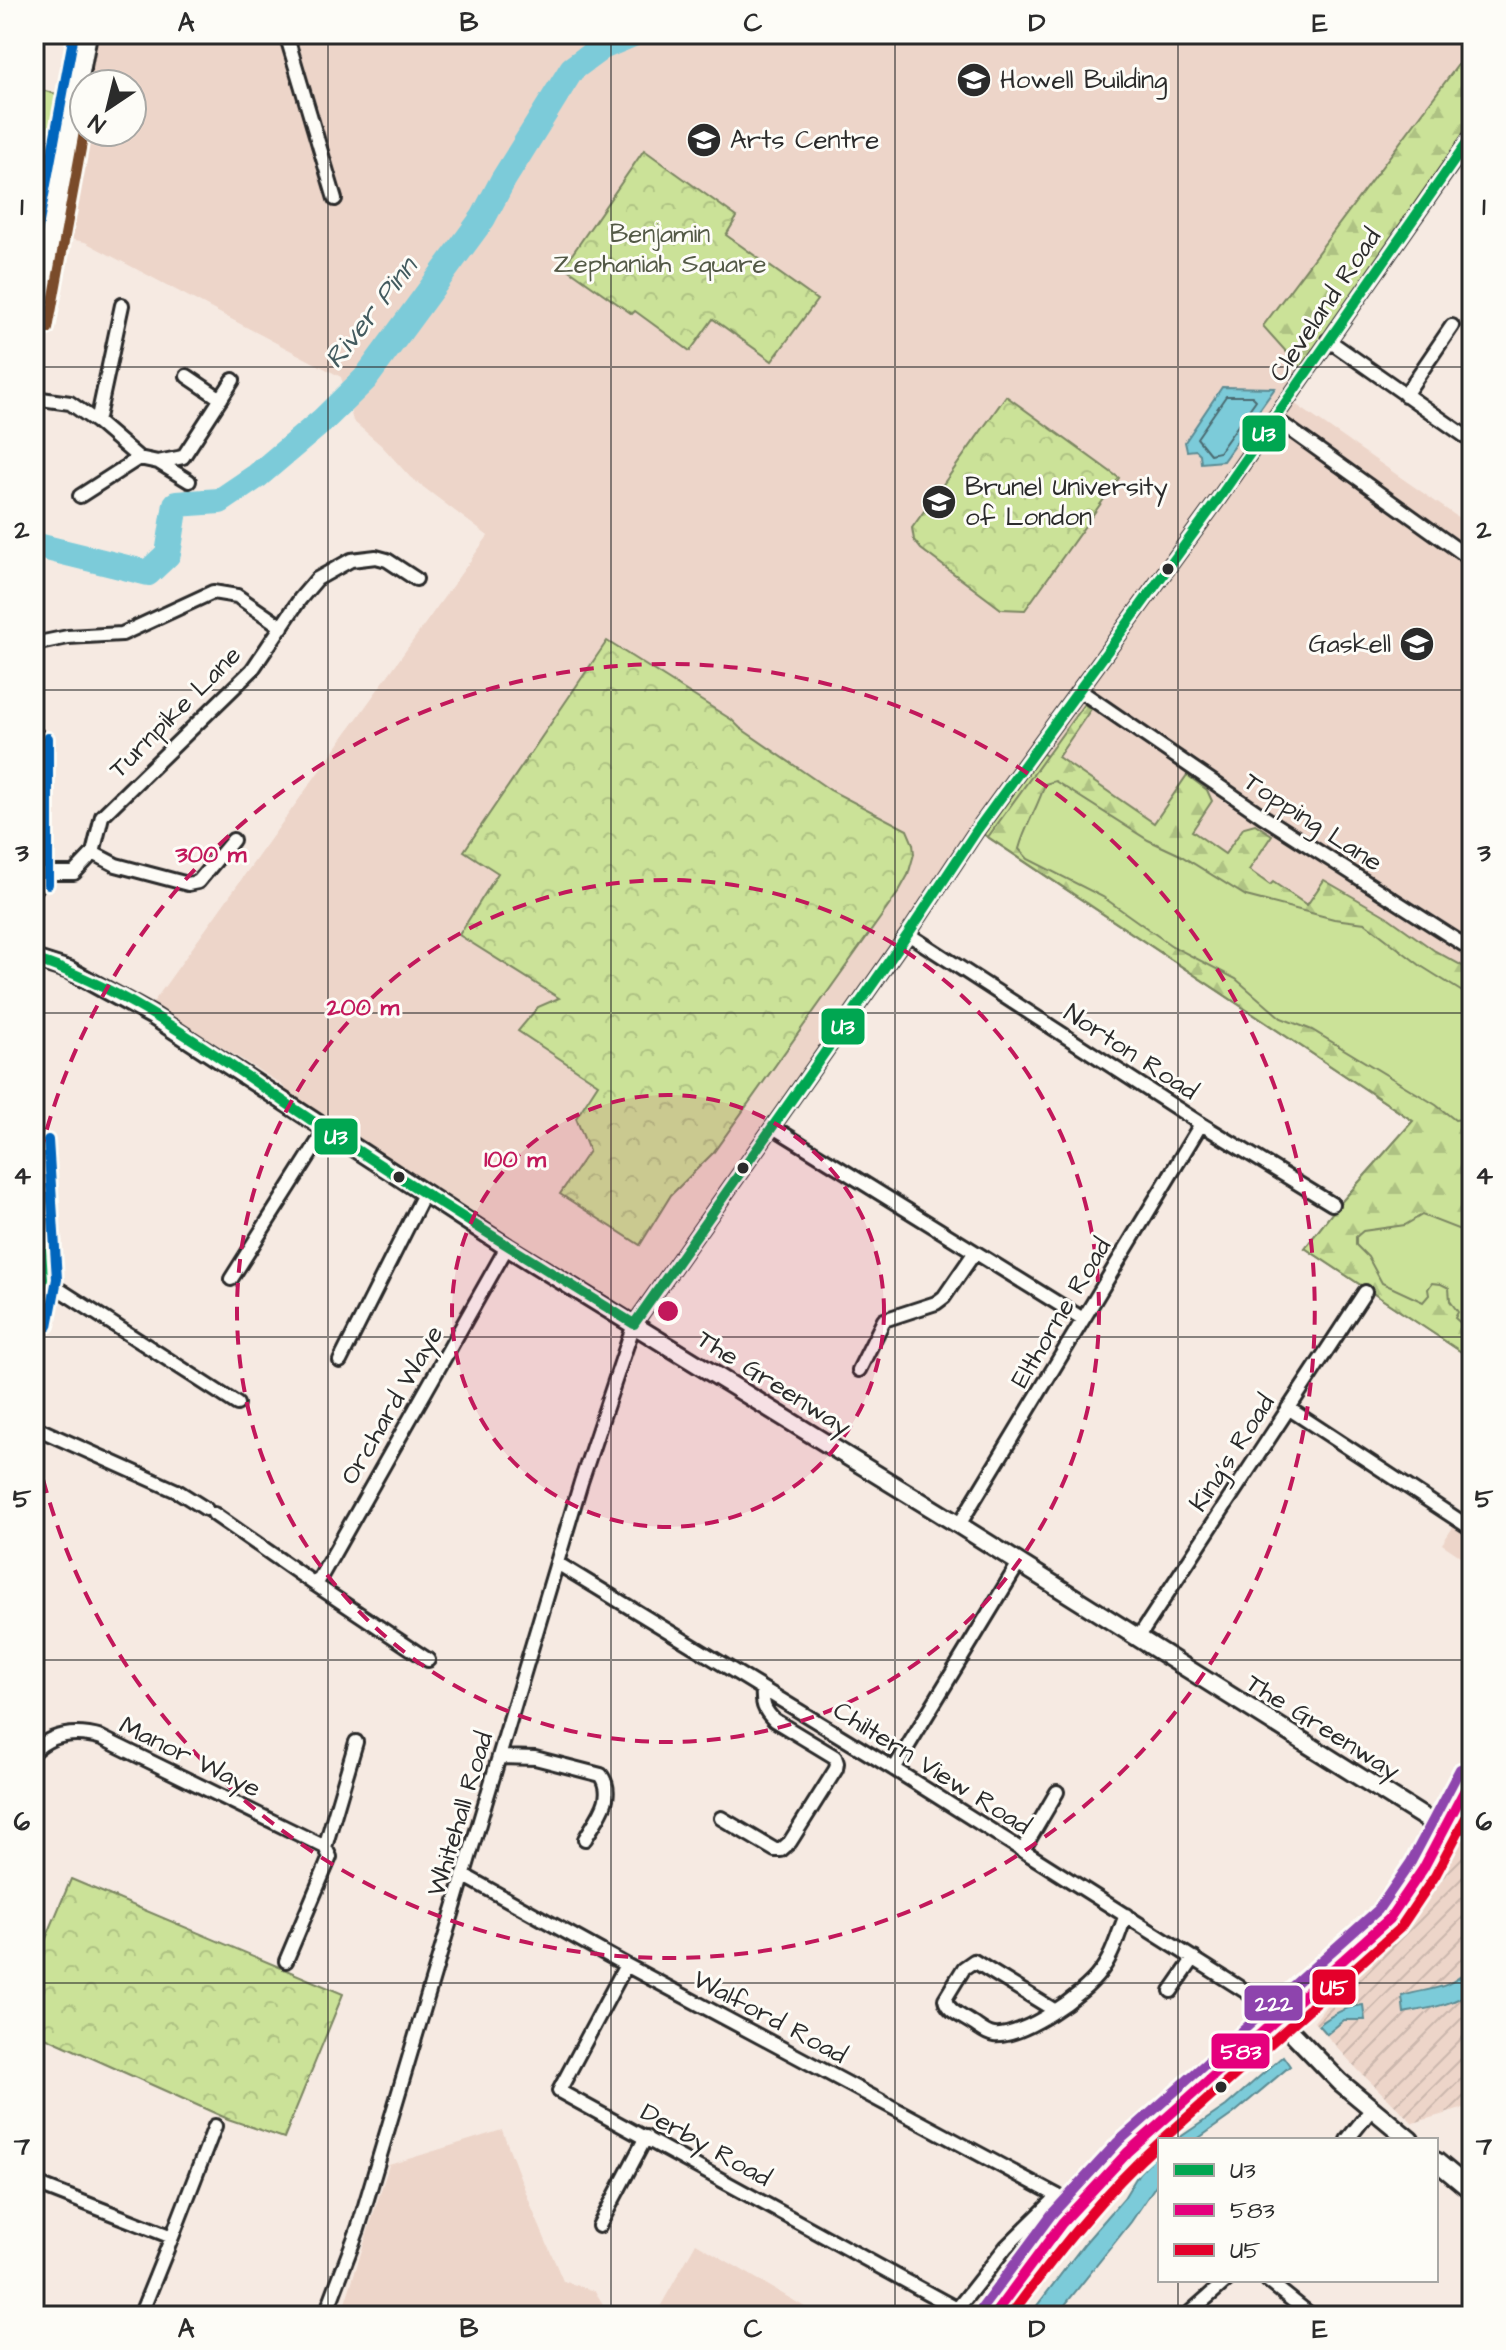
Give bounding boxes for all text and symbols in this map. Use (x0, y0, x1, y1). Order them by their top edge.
text: A (178, 5, 195, 41)
text: B (460, 5, 479, 41)
text: C (744, 5, 763, 41)
text: D (1029, 5, 1046, 41)
text: E (1312, 5, 1328, 41)
school or university icon: Howell Building (955, 61, 993, 99)
place label: Howell Building (1000, 62, 1167, 100)
north arrow (68, 68, 148, 148)
text: N (83, 106, 112, 140)
school or university icon: Arts Centre (685, 121, 723, 159)
place label: Arts Centre (730, 122, 879, 158)
text: 1 (20, 189, 24, 225)
text: 1 (1482, 189, 1486, 225)
park label: Benjamin Zephaniah Square (553, 216, 767, 282)
street label: Cleveland Road (1260, 221, 1390, 389)
water label: River Pinn (315, 248, 428, 376)
line badge: U3 (1241, 414, 1287, 453)
text: U3 (1252, 419, 1277, 450)
place label: Brunel University of London (965, 469, 1168, 535)
school or university icon: Brunel University of London (920, 483, 958, 521)
text: 2 (14, 512, 30, 548)
text: 2 (1476, 512, 1492, 548)
unlabelled marker (1160, 561, 1176, 577)
school or university icon: Gaskell (1398, 625, 1436, 663)
place label: Gaskell (1309, 626, 1391, 662)
street label: Turnpike Lane (101, 638, 249, 786)
street label: Topping Lane (1236, 764, 1389, 882)
text: 3 (14, 835, 29, 871)
text: 3 (1476, 835, 1491, 871)
text: 300 m (175, 838, 247, 872)
text: 200 m (326, 991, 399, 1025)
street label: Norton Road (1057, 995, 1205, 1109)
line badge: U3 (820, 1007, 866, 1046)
text: U3 (831, 1012, 856, 1043)
line badge: U3 (313, 1117, 359, 1156)
text: U3 (324, 1122, 349, 1153)
text: 100 m (484, 1143, 546, 1177)
text: 4 (13, 1158, 31, 1194)
text: 4 (1475, 1158, 1493, 1194)
unlabelled marker (735, 1160, 751, 1176)
unlabelled marker (391, 1169, 407, 1185)
street label: Elthorne Road (1002, 1231, 1120, 1395)
centre of rings (654, 1297, 682, 1325)
street label: Orchard Waye (332, 1319, 454, 1492)
street label: The Greenway (689, 1321, 858, 1446)
street label: King's Road (1181, 1387, 1285, 1520)
text: 5 (13, 1481, 32, 1517)
text: 5 (1475, 1481, 1494, 1517)
street label: The Greenway (1238, 1665, 1407, 1790)
street label: Chiltern View Road (826, 1693, 1038, 1843)
street label: Manor Waye (112, 1707, 267, 1809)
street label: Whitehall Road (418, 1727, 502, 1901)
text: 6 (14, 1804, 31, 1840)
text: 6 (1476, 1804, 1493, 1840)
street label: Walford Road (687, 1961, 853, 2073)
line badge: U5 (1311, 1968, 1357, 2006)
text: U5 (1320, 1973, 1348, 2004)
line badge: 222 (1243, 1984, 1304, 2022)
text: 222 (1254, 1989, 1293, 2020)
line badge: 583 (1210, 2032, 1271, 2070)
text: 583 (1220, 2037, 1262, 2068)
unlabelled marker (1213, 2079, 1229, 2095)
street label: Derby Road (633, 2094, 778, 2197)
text: 7 (13, 2128, 30, 2164)
text: 7 (1475, 2128, 1492, 2164)
legend (1158, 2138, 1438, 2282)
text: U3 (1230, 2154, 1256, 2188)
text: 583 (1230, 2194, 1275, 2228)
text: U5 (1230, 2234, 1260, 2268)
text: A (178, 2311, 195, 2347)
text: B (460, 2311, 479, 2347)
text: C (744, 2311, 763, 2347)
text: D (1029, 2311, 1046, 2347)
text: E (1312, 2311, 1328, 2347)

